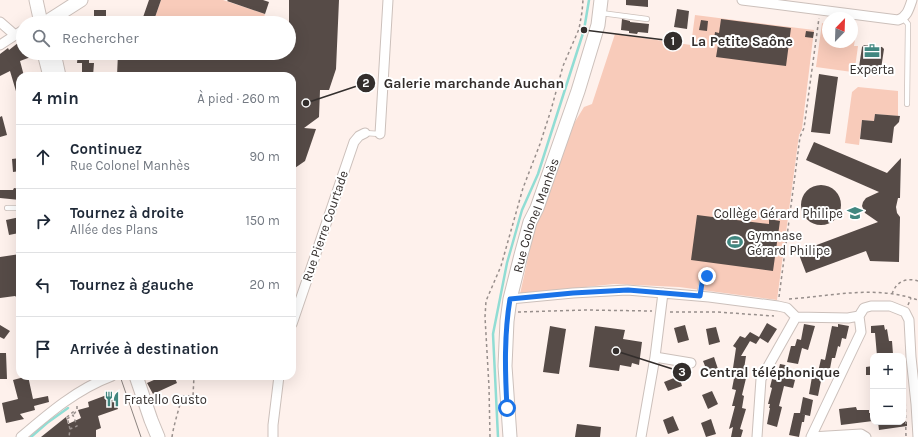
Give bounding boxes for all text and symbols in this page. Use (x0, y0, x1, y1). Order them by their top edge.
north arrow (822, 12, 858, 48)
search box (16, 16, 296, 60)
icon: search (30, 27, 52, 49)
callout: La Petite Saône (663, 28, 801, 54)
text: Rechercher (62, 29, 139, 47)
text: La Petite Saône (691, 33, 793, 50)
text: 1 (671, 34, 675, 48)
office icon: Experta (863, 42, 881, 60)
place label: Experta (850, 62, 894, 77)
callout: Galerie marchande Auchan (356, 70, 573, 96)
text: Galerie marchande Auchan (384, 75, 564, 92)
text: 2 (362, 76, 370, 90)
text: 4 min (32, 88, 79, 108)
text: À pied · 260 m (197, 91, 280, 106)
text: Continuez (70, 140, 142, 158)
icon: ahead (32, 146, 54, 168)
text: 90 m (249, 149, 280, 164)
street label: Rue Colonel Manhès (509, 156, 561, 274)
text: Rue Colonel Manhès (70, 158, 190, 173)
street label: Rue Pierre Courtade (299, 168, 351, 284)
text: Tournez à droite (70, 204, 184, 222)
school or university icon: Collège Gérard Philipe (846, 204, 864, 222)
place label: Collège Gérard Philipe (714, 206, 843, 221)
icon: right (32, 210, 54, 232)
text: 150 m (245, 213, 280, 228)
text: Allée des Plans (70, 222, 158, 237)
place label: Gymnase Gérard Philipe (747, 228, 830, 258)
sports icon: Gymnase Gérard Philipe (726, 233, 744, 251)
route end (698, 267, 716, 285)
icon: left (32, 274, 54, 296)
text: Tournez à gauche (70, 276, 194, 294)
text: 20 m (250, 277, 280, 292)
icon: arrive (32, 338, 54, 360)
text: Arrivée à destination (70, 340, 219, 358)
map controls (870, 353, 906, 425)
button: + (870, 353, 906, 389)
callout: Central téléphonique (672, 359, 848, 385)
text: Central téléphonique (700, 364, 840, 381)
text: 3 (678, 365, 686, 379)
button: − (870, 389, 906, 425)
restaurant icon: Fratello Gusto (103, 390, 121, 408)
place label: Fratello Gusto (124, 392, 207, 407)
route start (498, 399, 516, 417)

